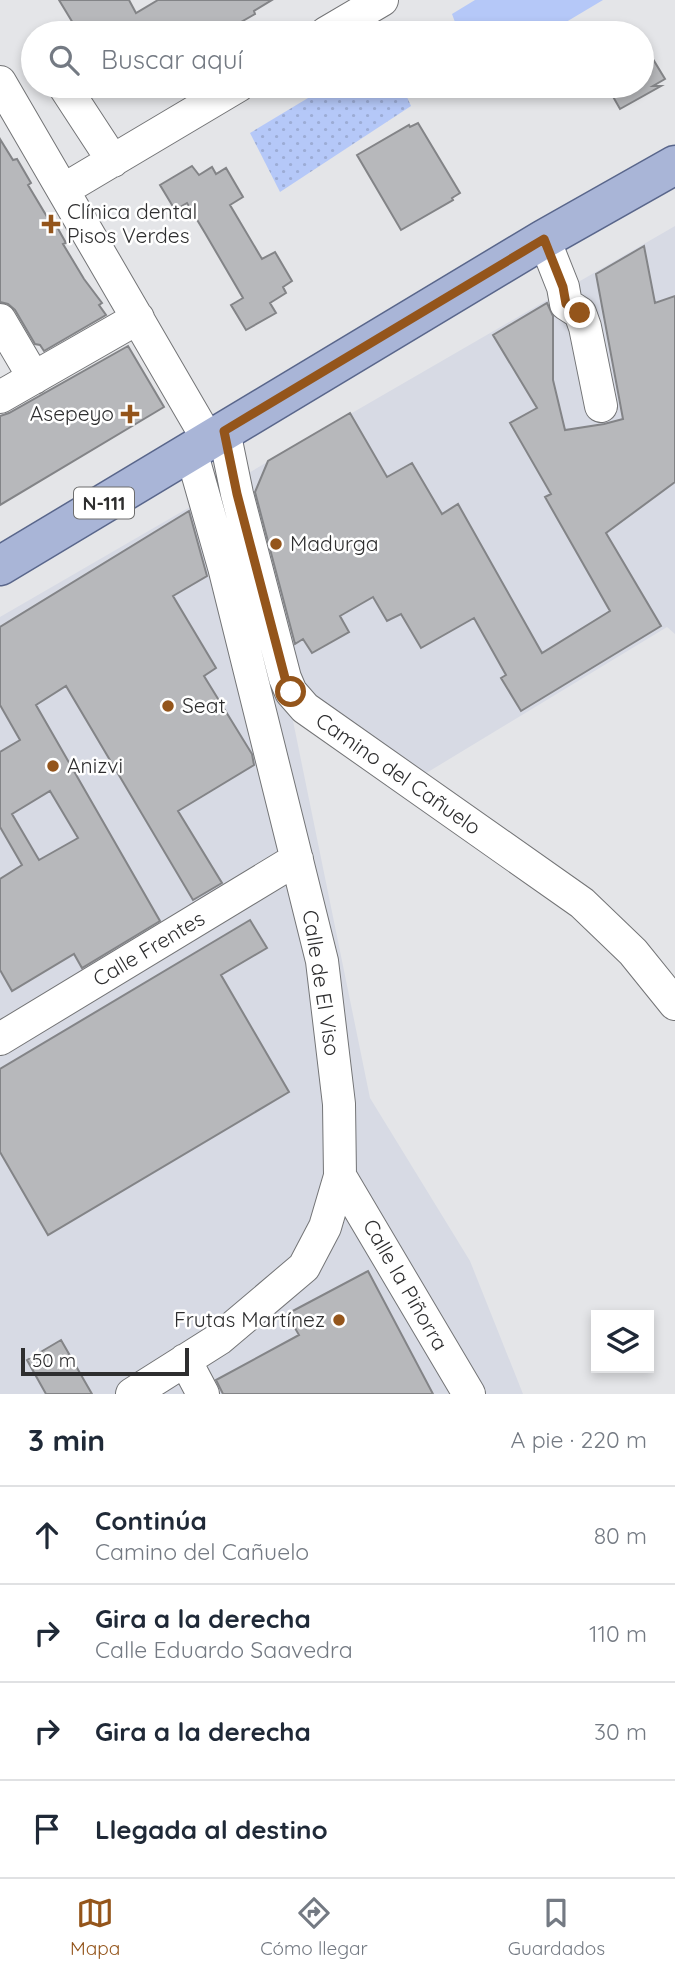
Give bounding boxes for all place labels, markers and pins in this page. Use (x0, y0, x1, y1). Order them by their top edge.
place label: Clínica dental Pisos Verdes (67, 198, 197, 248)
marker: Clínica dental Pisos Verdes (41, 214, 61, 234)
place label: Asepeyo (30, 400, 114, 426)
marker: Asepeyo (120, 404, 140, 424)
place label: Madurga (290, 530, 379, 556)
marker: Madurga (268, 536, 284, 552)
place label: Seat (182, 692, 226, 718)
marker: Seat (160, 698, 176, 714)
place label: Anizvi (67, 752, 123, 778)
marker: Anizvi (45, 758, 61, 774)
place label: Frutas Martínez (174, 1306, 325, 1332)
marker: Frutas Martínez (331, 1312, 347, 1328)

